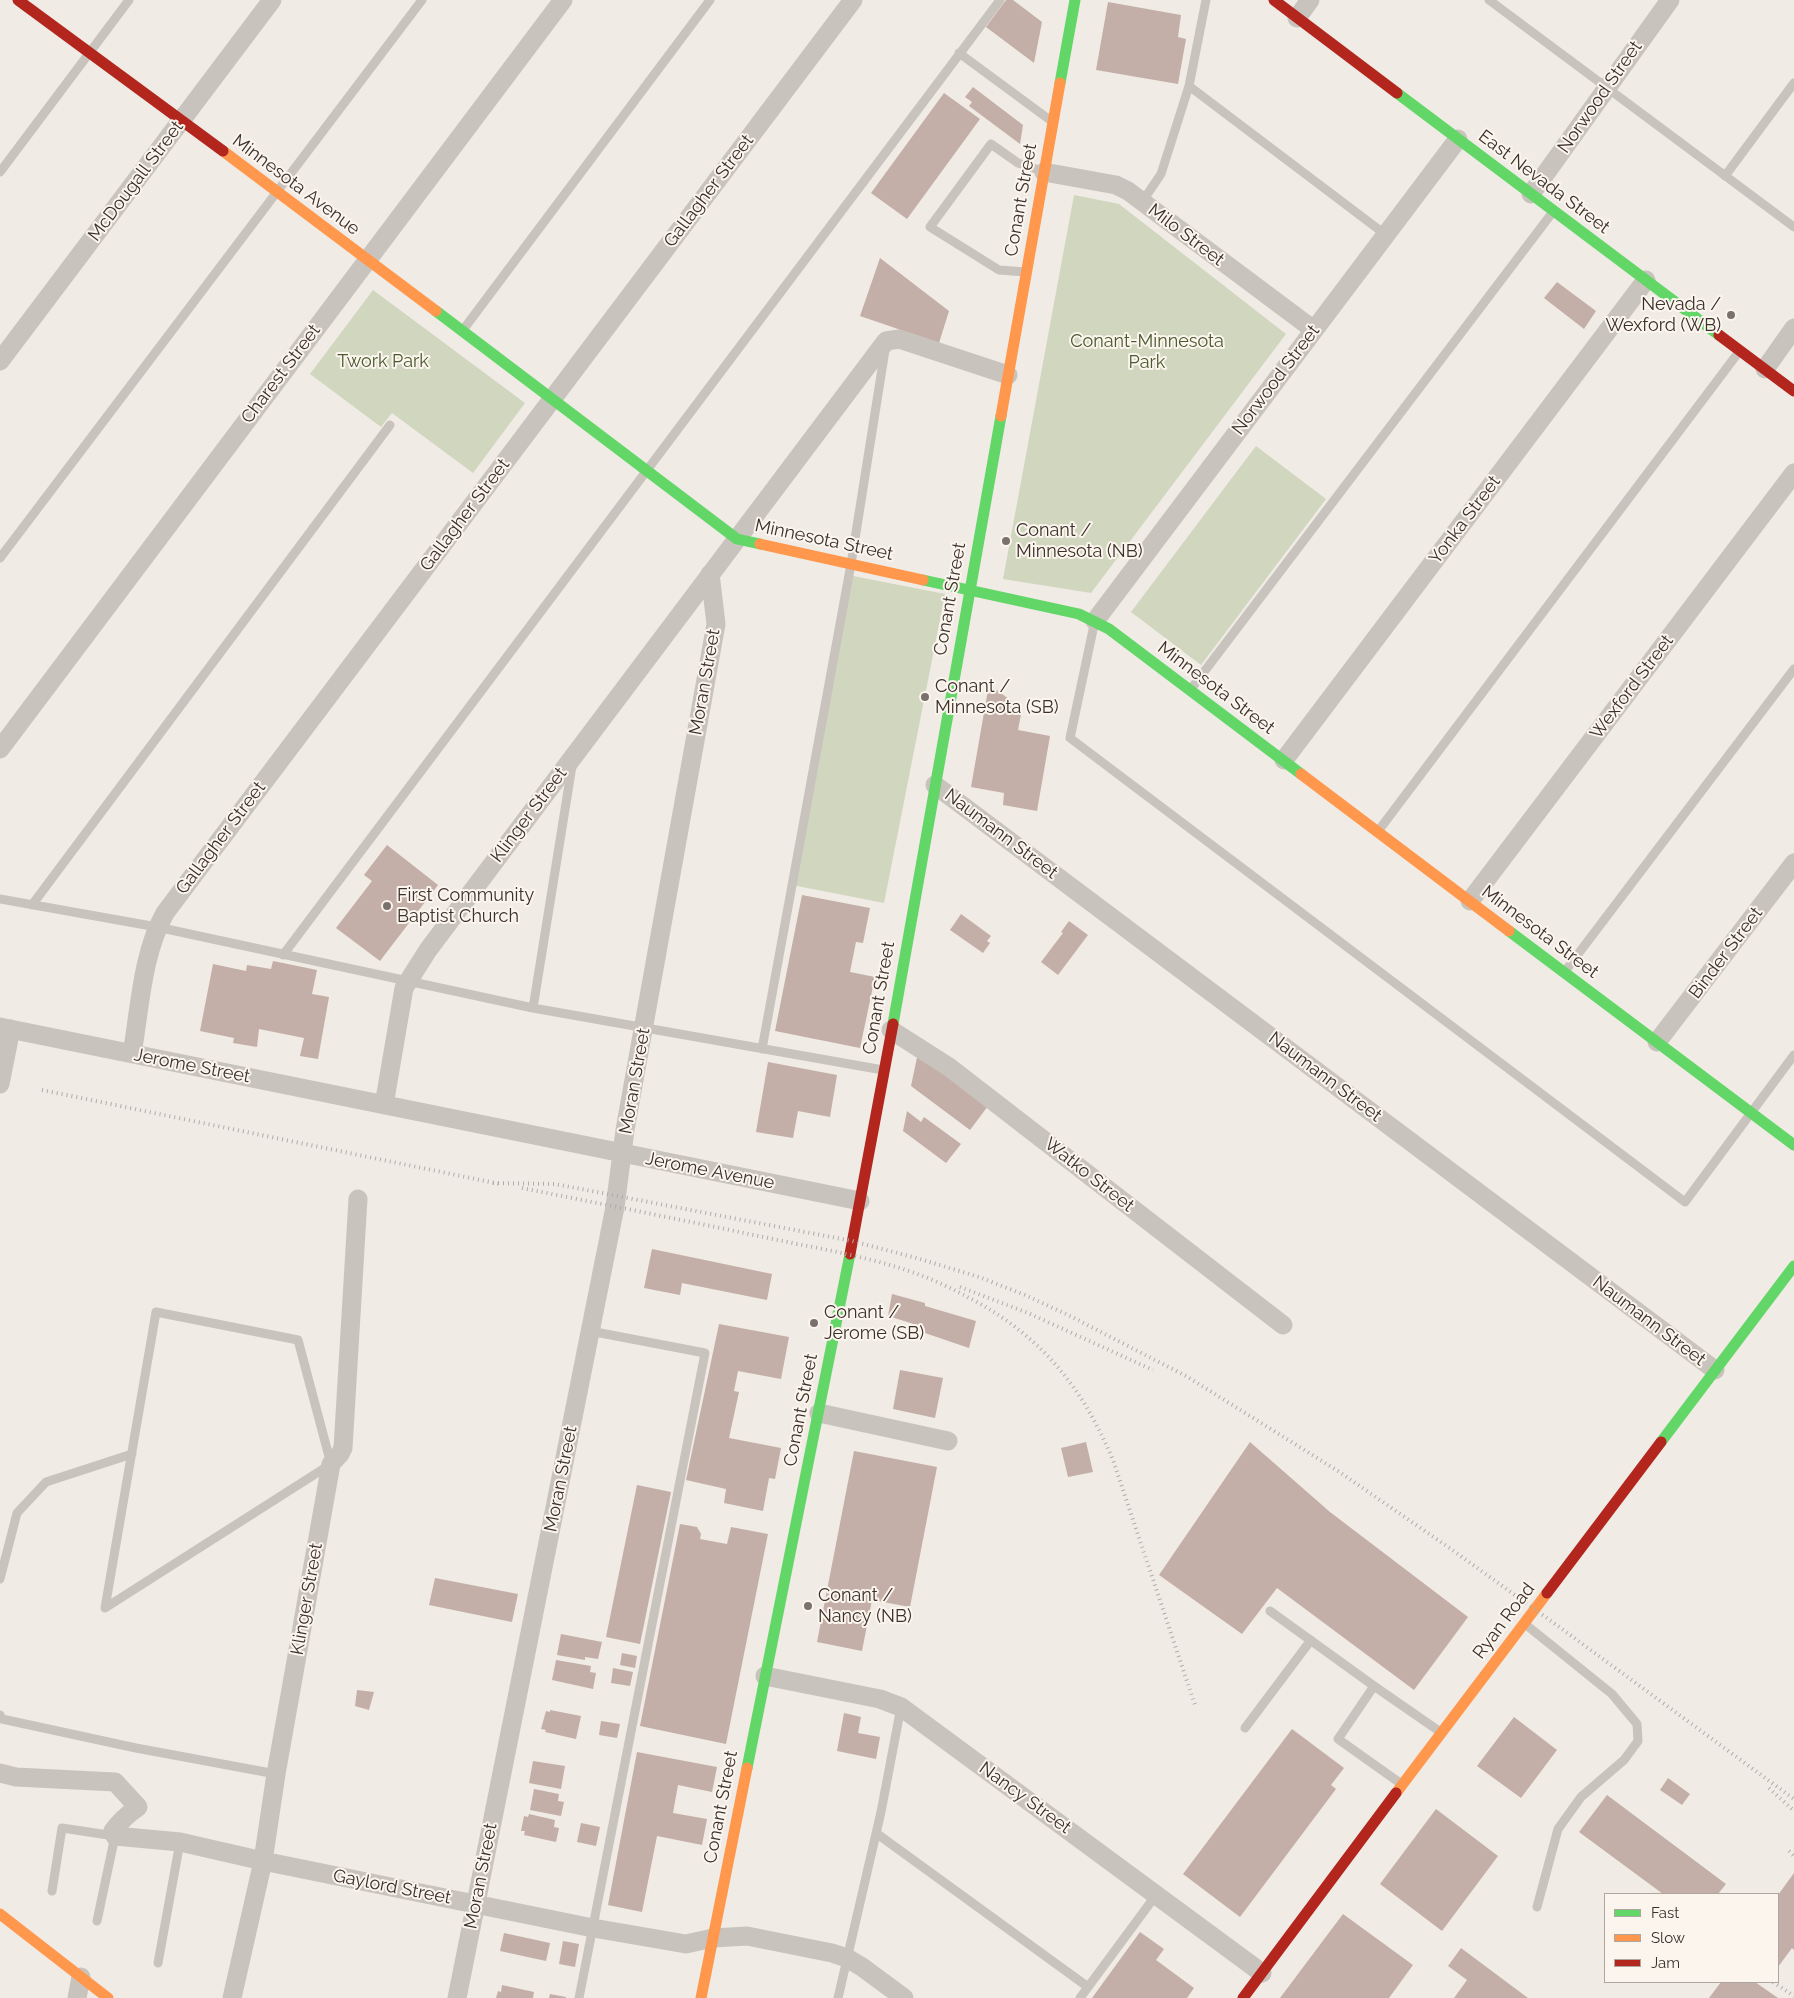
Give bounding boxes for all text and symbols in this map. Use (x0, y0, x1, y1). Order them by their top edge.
street label: Norwood Street (1553, 37, 1647, 157)
street label: McDougall Street (84, 117, 188, 245)
street label: East Nevada Street (1474, 126, 1614, 238)
street label: Minnesota Avenue (228, 130, 364, 240)
street label: Gallagher Street (660, 130, 758, 252)
street label: Conant Street (1000, 142, 1042, 258)
street label: Milo Street (1144, 199, 1228, 271)
place label: Nevada / Wexford (WB) (1605, 294, 1721, 336)
marker: Nevada / Wexford (WB) (1725, 309, 1737, 321)
street label: Charest Street (237, 320, 325, 428)
street label: Norwood Street (1228, 321, 1324, 439)
park label: Conant-Minnesota Park (1070, 331, 1224, 374)
park label: Twork Park (337, 351, 429, 373)
street label: Gallagher Street (416, 454, 514, 576)
street label: Yonka Street (1425, 472, 1505, 568)
street label: Minnesota Street (753, 515, 895, 565)
place label: Conant / Minnesota (NB) (1016, 520, 1143, 562)
marker: Conant / Minnesota (NB) (1000, 535, 1012, 547)
street label: Conant Street (929, 541, 971, 657)
street label: Moran Street (685, 627, 725, 737)
street label: Wexford Street (1586, 631, 1678, 743)
street label: Minnesota Street (1153, 637, 1279, 739)
place label: Conant / Minnesota (SB) (935, 676, 1059, 719)
marker: Conant / Minnesota (SB) (919, 691, 931, 703)
street label: Klinger Street (486, 763, 572, 867)
street label: Gallagher Street (172, 777, 270, 899)
street label: Naumann Street (940, 784, 1062, 884)
street label: Minnesota Street (1477, 881, 1603, 983)
place label: First Community Baptist Church (397, 885, 534, 928)
marker: First Community Baptist Church (381, 900, 393, 912)
street label: Binder Street (1685, 903, 1767, 1003)
street label: Conant Street (858, 940, 900, 1056)
street label: Moran Street (615, 1026, 655, 1136)
street label: Naumann Street (1264, 1027, 1386, 1127)
street label: Jerome Street (132, 1044, 252, 1088)
street label: Watko Street (1040, 1133, 1138, 1217)
street label: Jerome Avenue (644, 1148, 776, 1194)
street label: Naumann Street (1588, 1271, 1710, 1371)
place label: Conant / Jerome (SB) (824, 1302, 924, 1345)
marker: Conant / Jerome (SB) (808, 1317, 820, 1329)
street label: Conant Street (779, 1352, 823, 1468)
street label: Moran Street (540, 1424, 582, 1534)
street label: Klinger Street (287, 1541, 327, 1657)
street label: Ryan Road (1468, 1579, 1540, 1663)
place label: Conant / Nancy (NB) (818, 1585, 912, 1628)
marker: Conant / Nancy (NB) (802, 1600, 814, 1612)
street label: Conant Street (699, 1749, 743, 1865)
street label: Nancy Street (975, 1757, 1075, 1839)
street label: Moran Street (460, 1821, 502, 1931)
street label: Gaylord Street (331, 1865, 453, 1909)
legend (1604, 1893, 1779, 1983)
text: Fast (1651, 1904, 1679, 1922)
text: Slow (1651, 1929, 1685, 1947)
text: Jam (1651, 1954, 1680, 1972)

